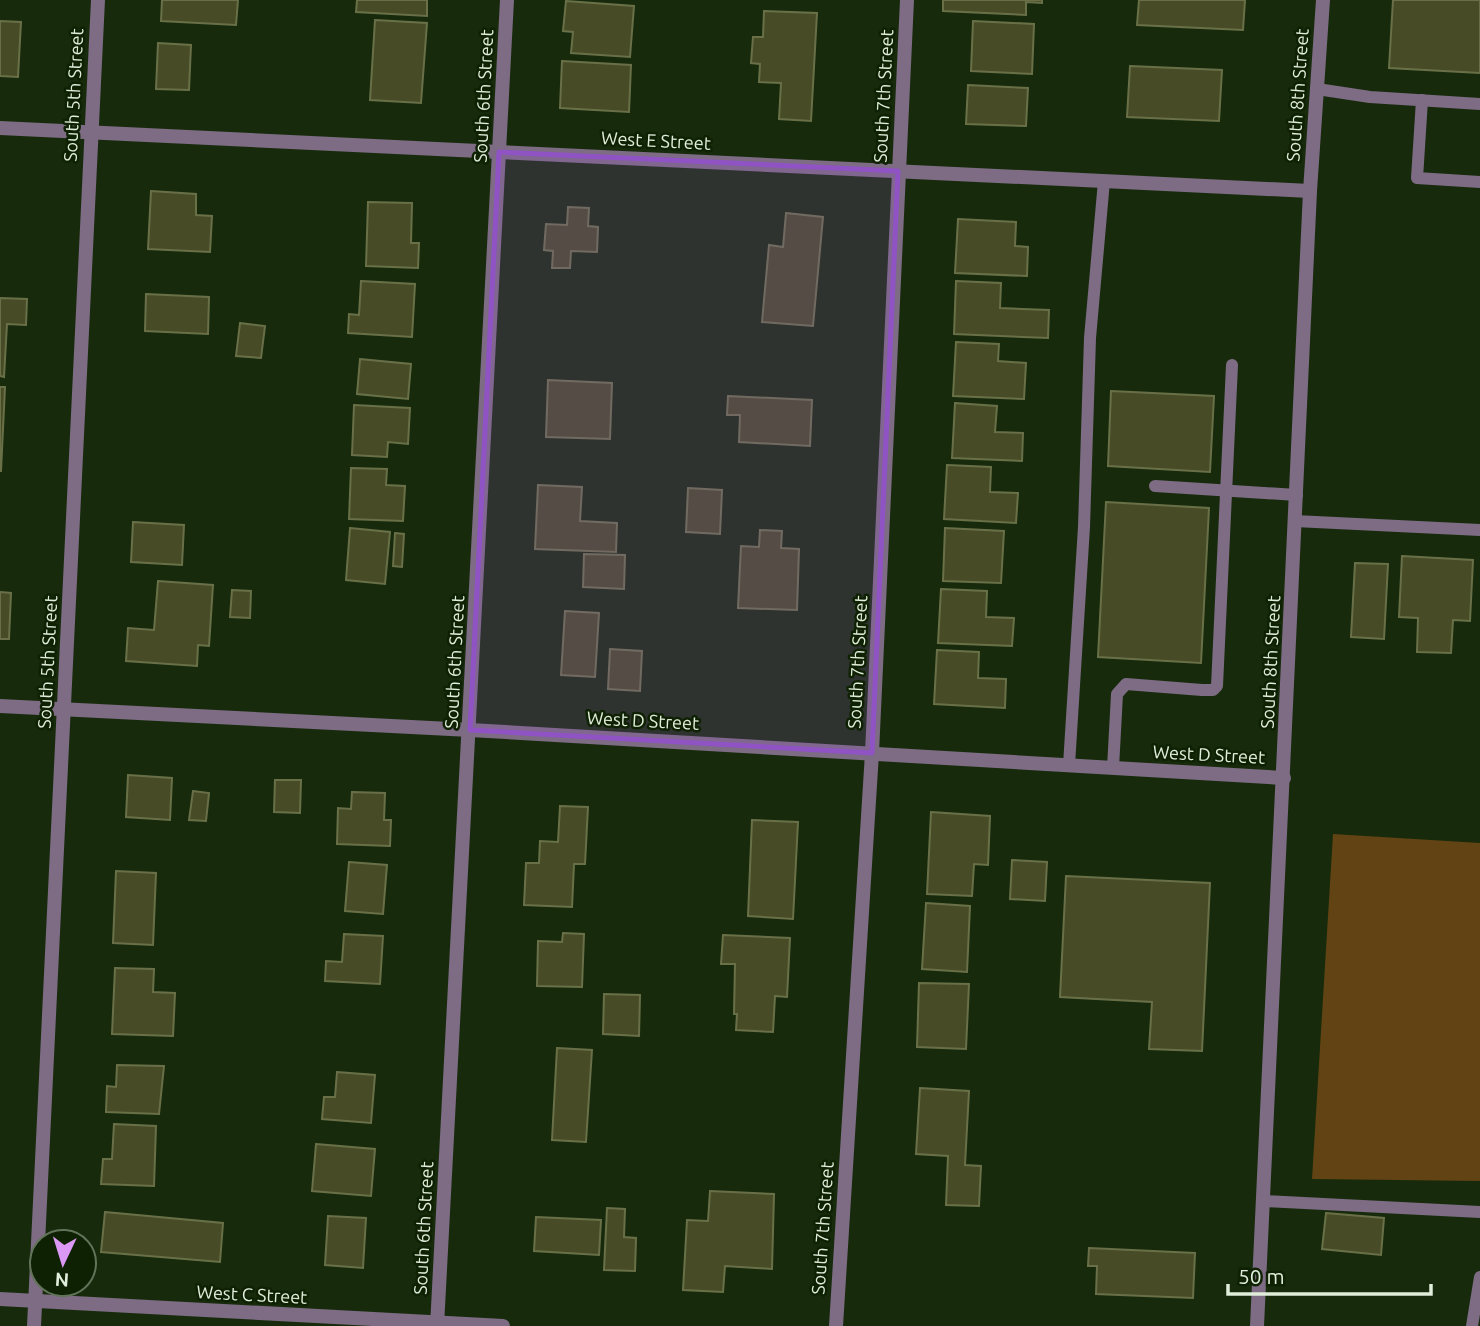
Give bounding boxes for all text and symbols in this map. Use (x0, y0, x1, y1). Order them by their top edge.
street label: South 5th Street (60, 28, 86, 162)
street label: South 8th Street (1282, 28, 1312, 162)
street label: South 6th Street (470, 29, 496, 163)
street label: South 7th Street (870, 29, 896, 163)
street label: West E Street (601, 127, 711, 153)
street label: South 5th Street (34, 595, 60, 729)
street label: South 6th Street (441, 595, 467, 729)
street label: South 7th Street (844, 595, 870, 729)
street label: South 8th Street (1257, 595, 1283, 729)
street label: West D Street (586, 707, 700, 733)
street label: West D Street (1152, 741, 1266, 767)
street label: South 6th Street (410, 1161, 436, 1295)
street label: South 7th Street (807, 1161, 837, 1295)
north arrow (28, 1228, 98, 1298)
scale bar (1228, 1252, 1431, 1296)
text: 50 m (1238, 1264, 1285, 1288)
text: N (54, 1268, 70, 1291)
street label: West C Street (196, 1281, 308, 1307)

